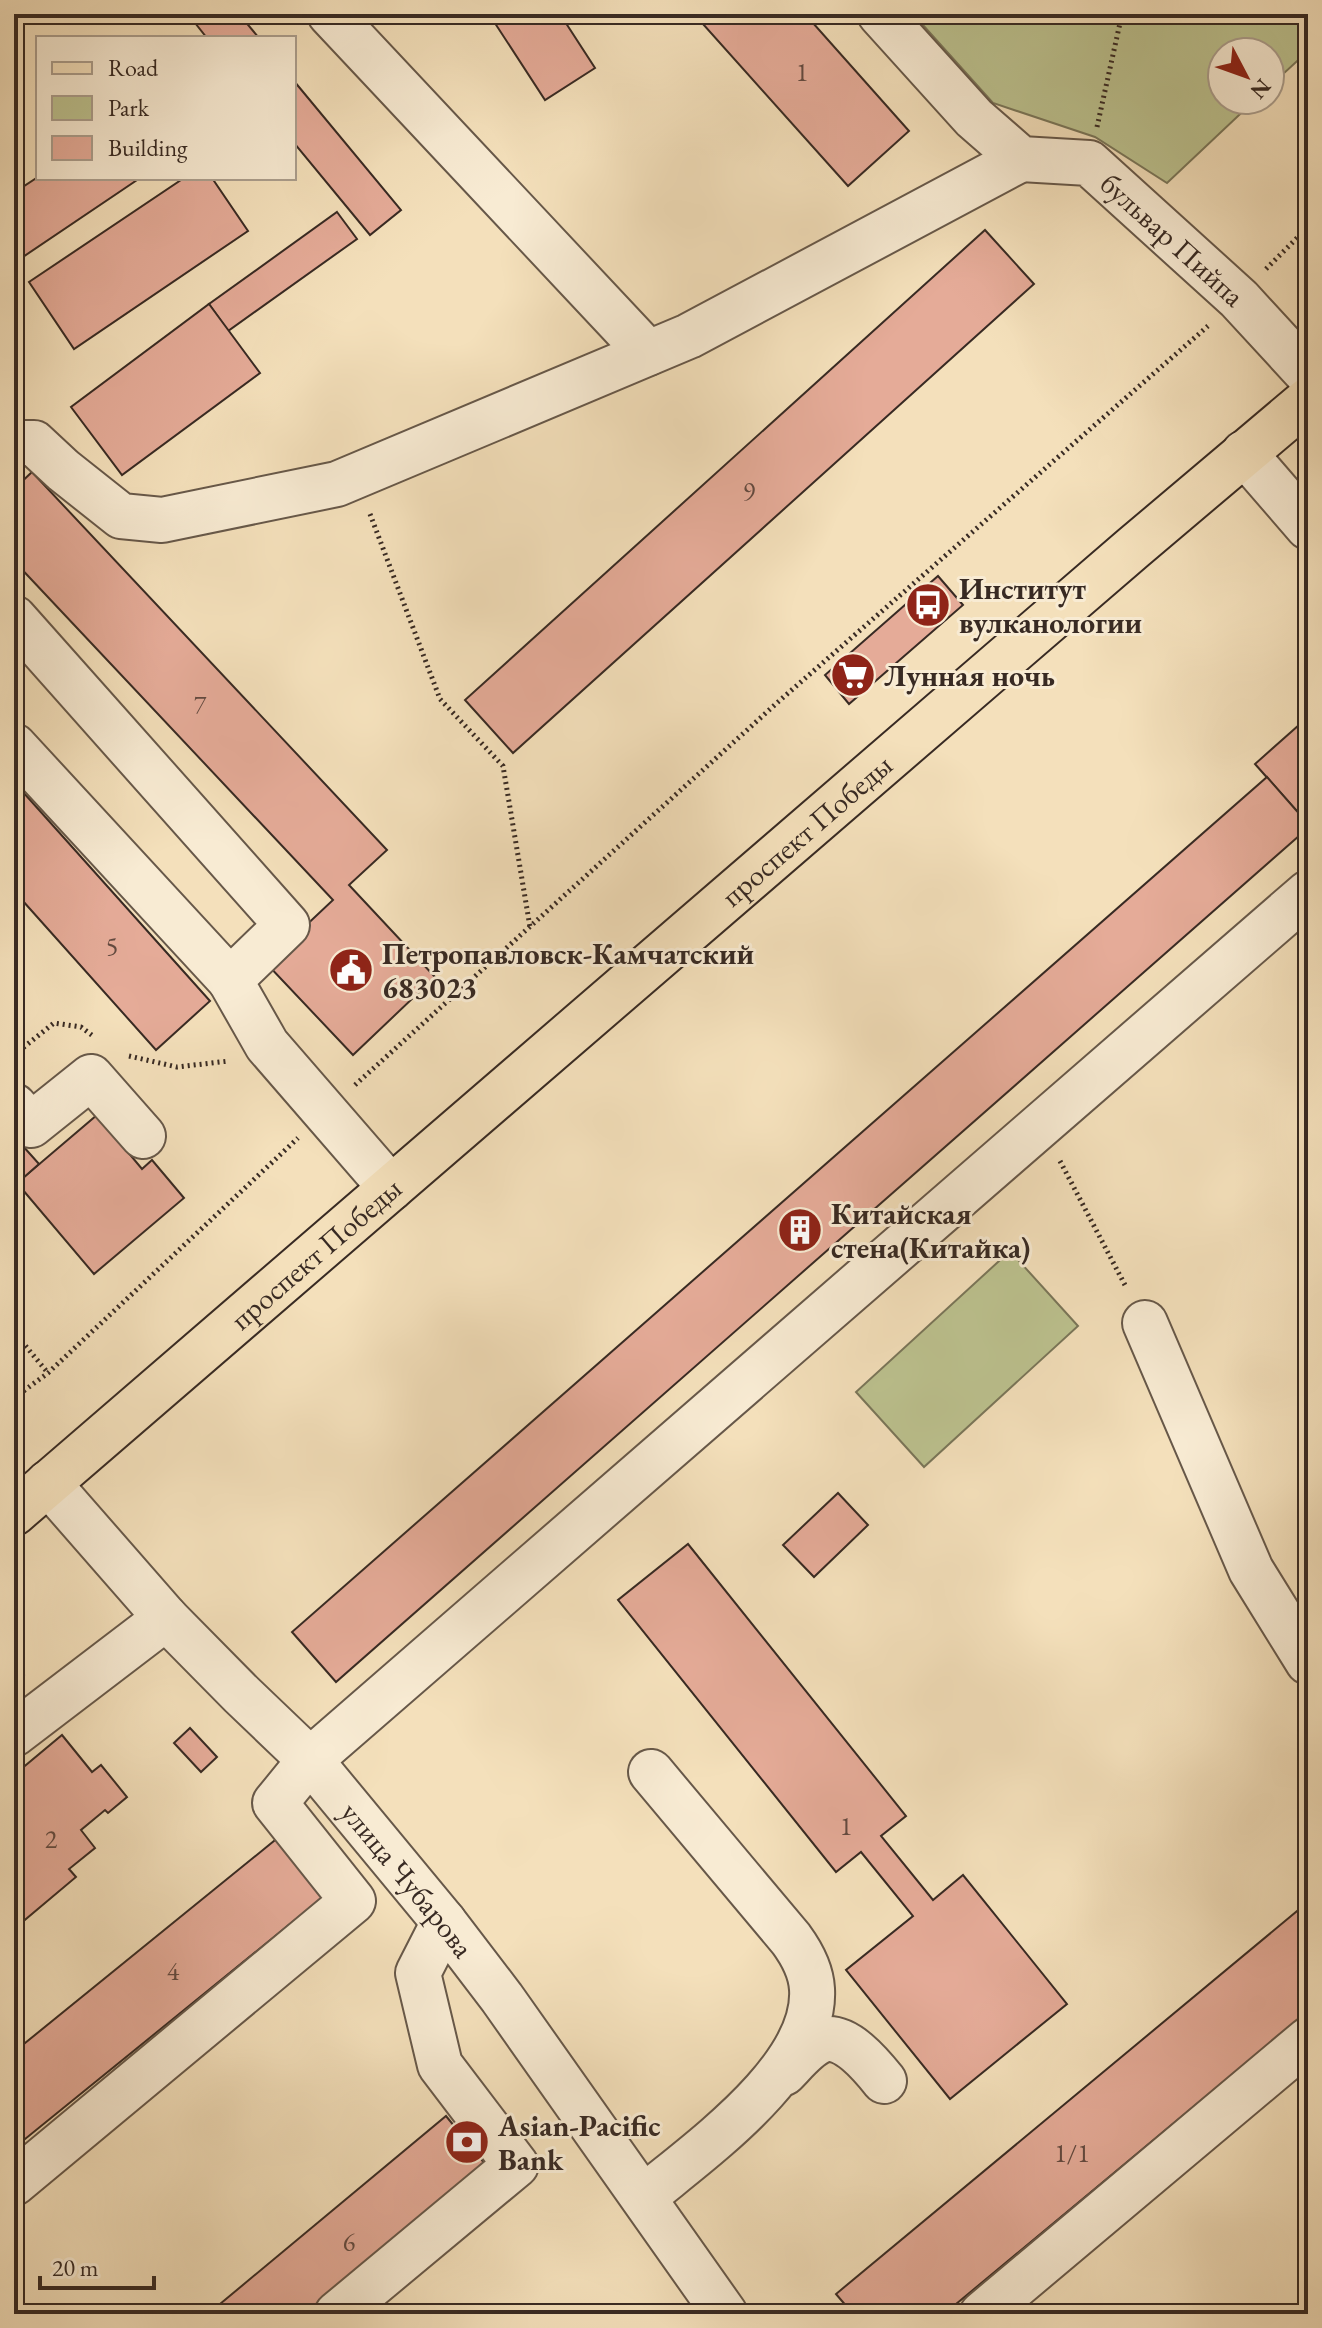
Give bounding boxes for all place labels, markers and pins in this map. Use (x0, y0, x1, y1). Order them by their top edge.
place label: Институт вулканологии (959, 569, 1142, 642)
bus stop icon: Институт вулканологии (904, 581, 952, 629)
supermarket icon: Лунная ночь (829, 651, 877, 699)
place label: Лунная ночь (884, 656, 1055, 695)
place label: Петропавловск-Камчатский 683023 (382, 934, 754, 1007)
public building icon: Петропавловск-Камчатский 683023 (327, 946, 375, 994)
place label: Китайская стена(Китайка) (831, 1194, 1030, 1267)
building icon: Китайская стена(Китайка) (776, 1206, 824, 1254)
place label: Asian-Pacific Bank (497, 2106, 661, 2179)
bank icon: Asian-Pacific Bank (443, 2118, 491, 2166)

